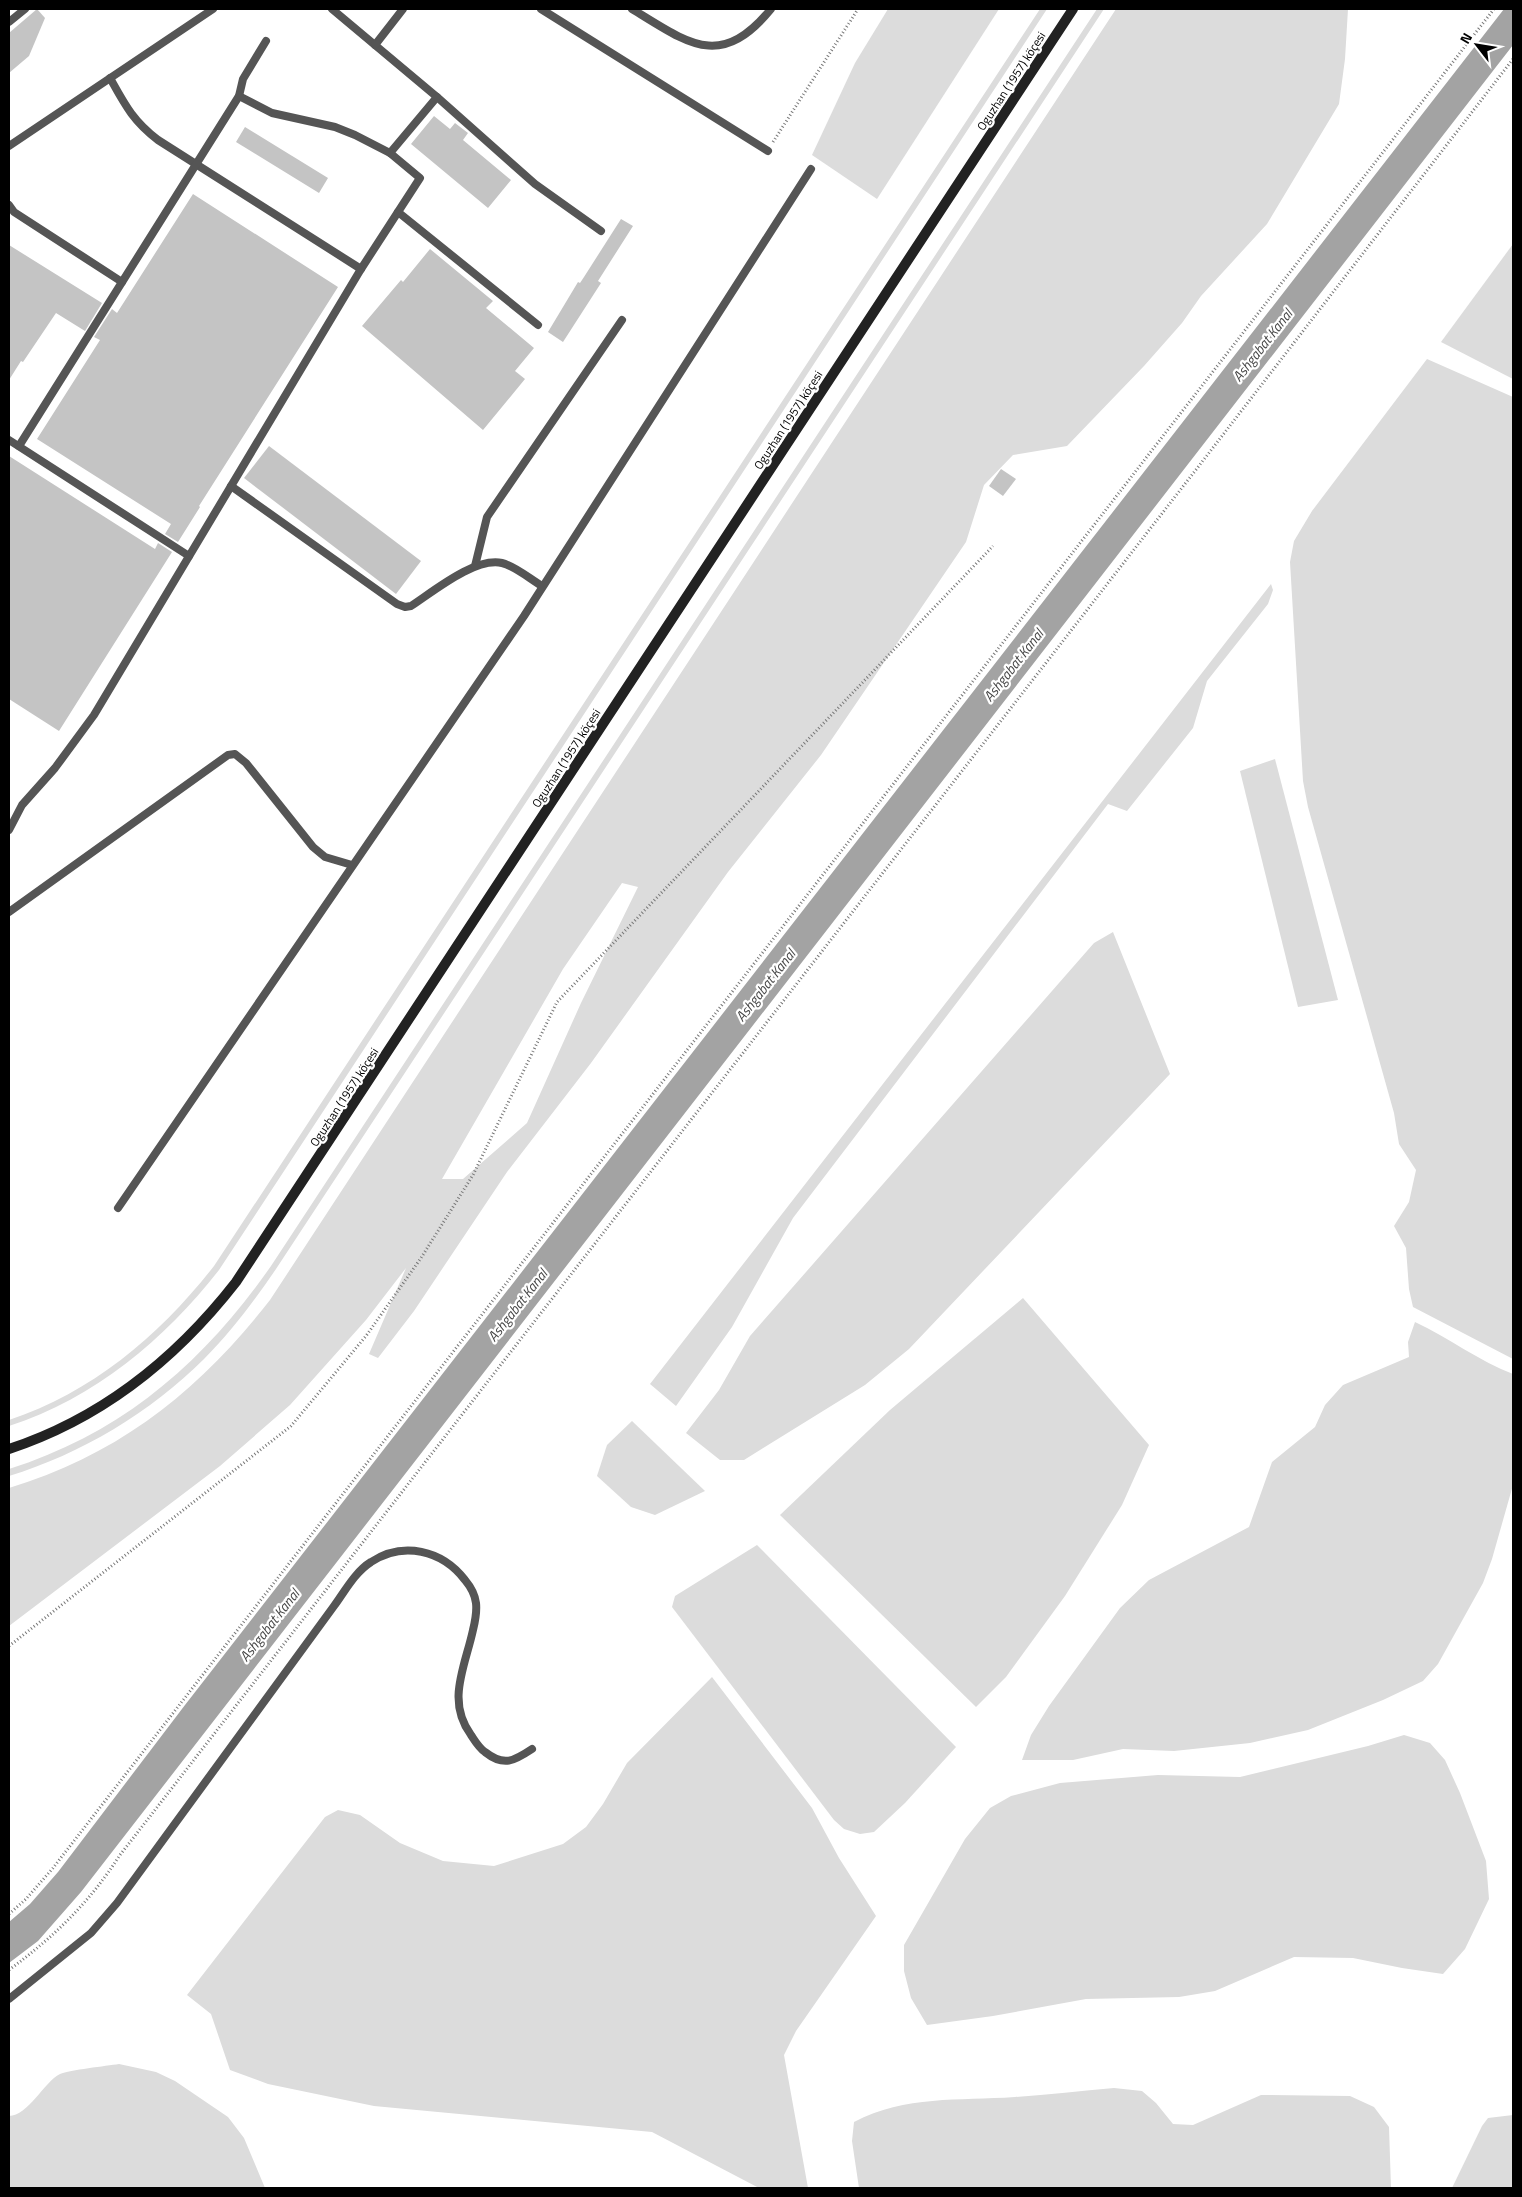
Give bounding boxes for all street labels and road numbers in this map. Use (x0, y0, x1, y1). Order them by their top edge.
street label: Oguzhan (1957) köçesi (972, 28, 1050, 134)
street label: Oguzhan (1957) köçesi (749, 367, 827, 473)
street label: Oguzhan (1957) köçesi (527, 705, 605, 811)
street label: Oguzhan (1957) köçesi (305, 1044, 383, 1150)

